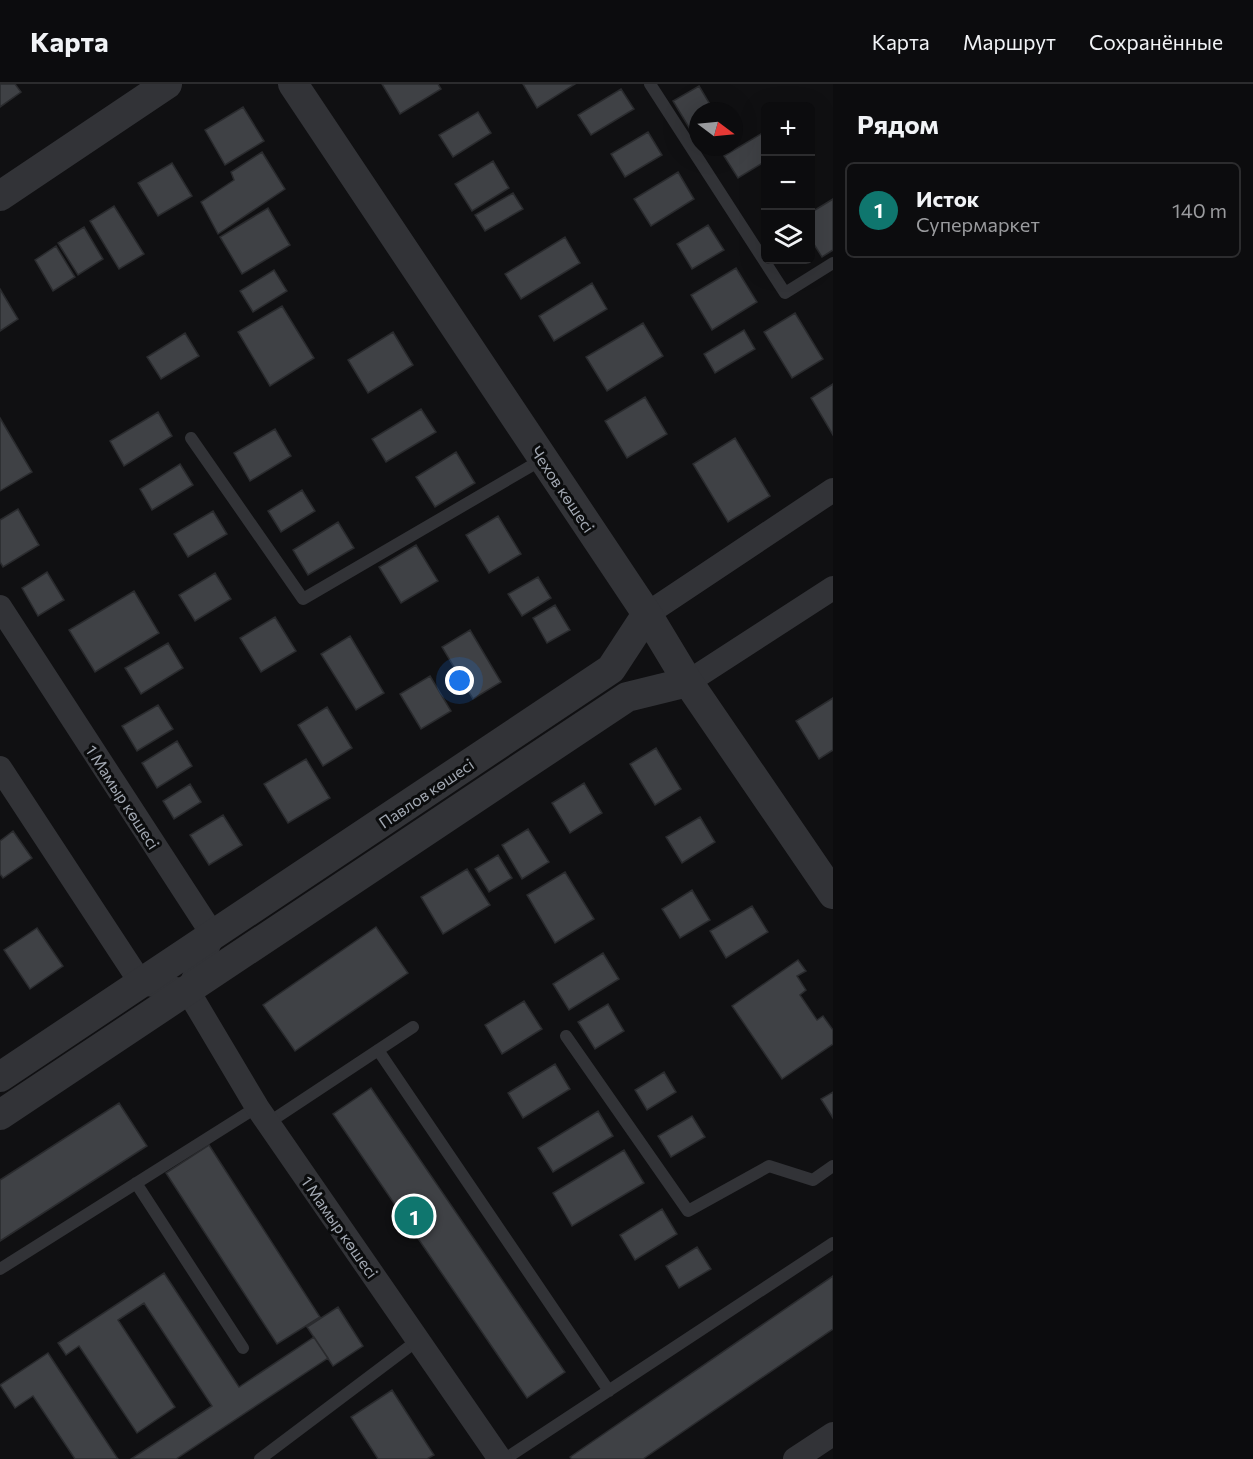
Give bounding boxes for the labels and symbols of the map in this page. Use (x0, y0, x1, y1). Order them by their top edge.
north arrow (689, 102, 743, 156)
street label: Чехов көшесі (527, 442, 599, 536)
your location (445, 666, 474, 695)
street label: 1 Мамыр көшесі (82, 741, 164, 853)
street label: Павлов көшесі (375, 754, 477, 832)
street label: 1 Мамыр көшесі (298, 1172, 382, 1282)
pin: 1 (394, 1194, 434, 1238)

